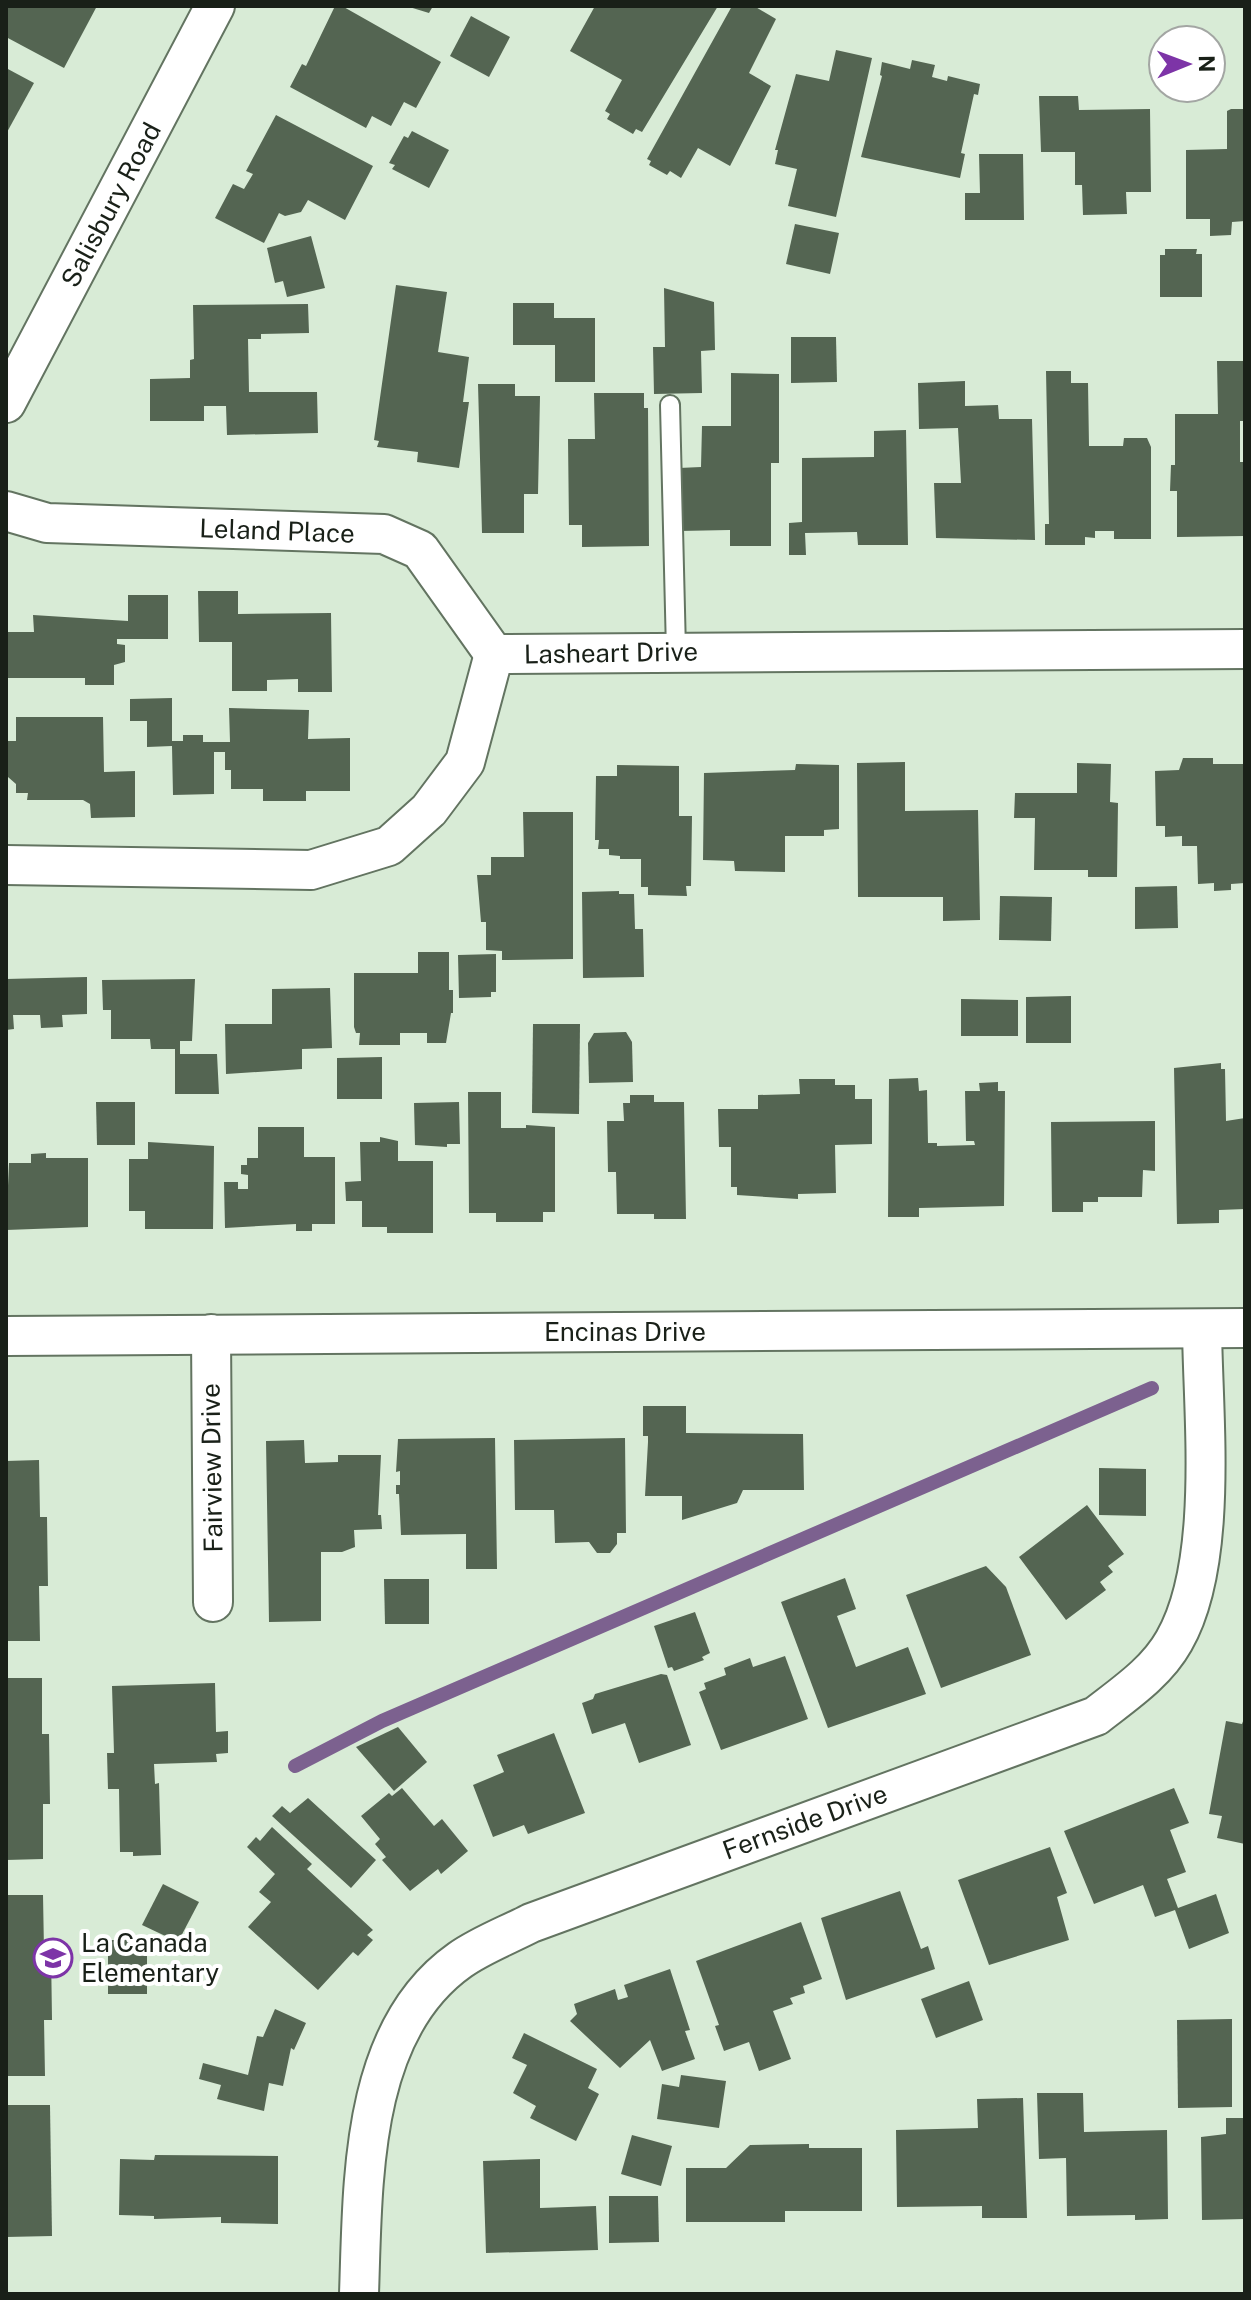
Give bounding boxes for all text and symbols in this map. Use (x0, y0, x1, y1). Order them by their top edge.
north arrow (1147, 24, 1227, 104)
text: N (1194, 55, 1220, 72)
street label: Salisbury Road (54, 117, 167, 292)
street label: Leland Place (199, 512, 355, 549)
street label: Lasheart Drive (524, 635, 698, 670)
street label: Encinas Drive (544, 1316, 706, 1347)
street label: Fairview Drive (195, 1383, 228, 1553)
street label: Fernside Drive (718, 1777, 891, 1866)
place label: La Canada Elementary (81, 1927, 219, 1988)
school or university icon: La Canada Elementary (32, 1937, 74, 1979)

